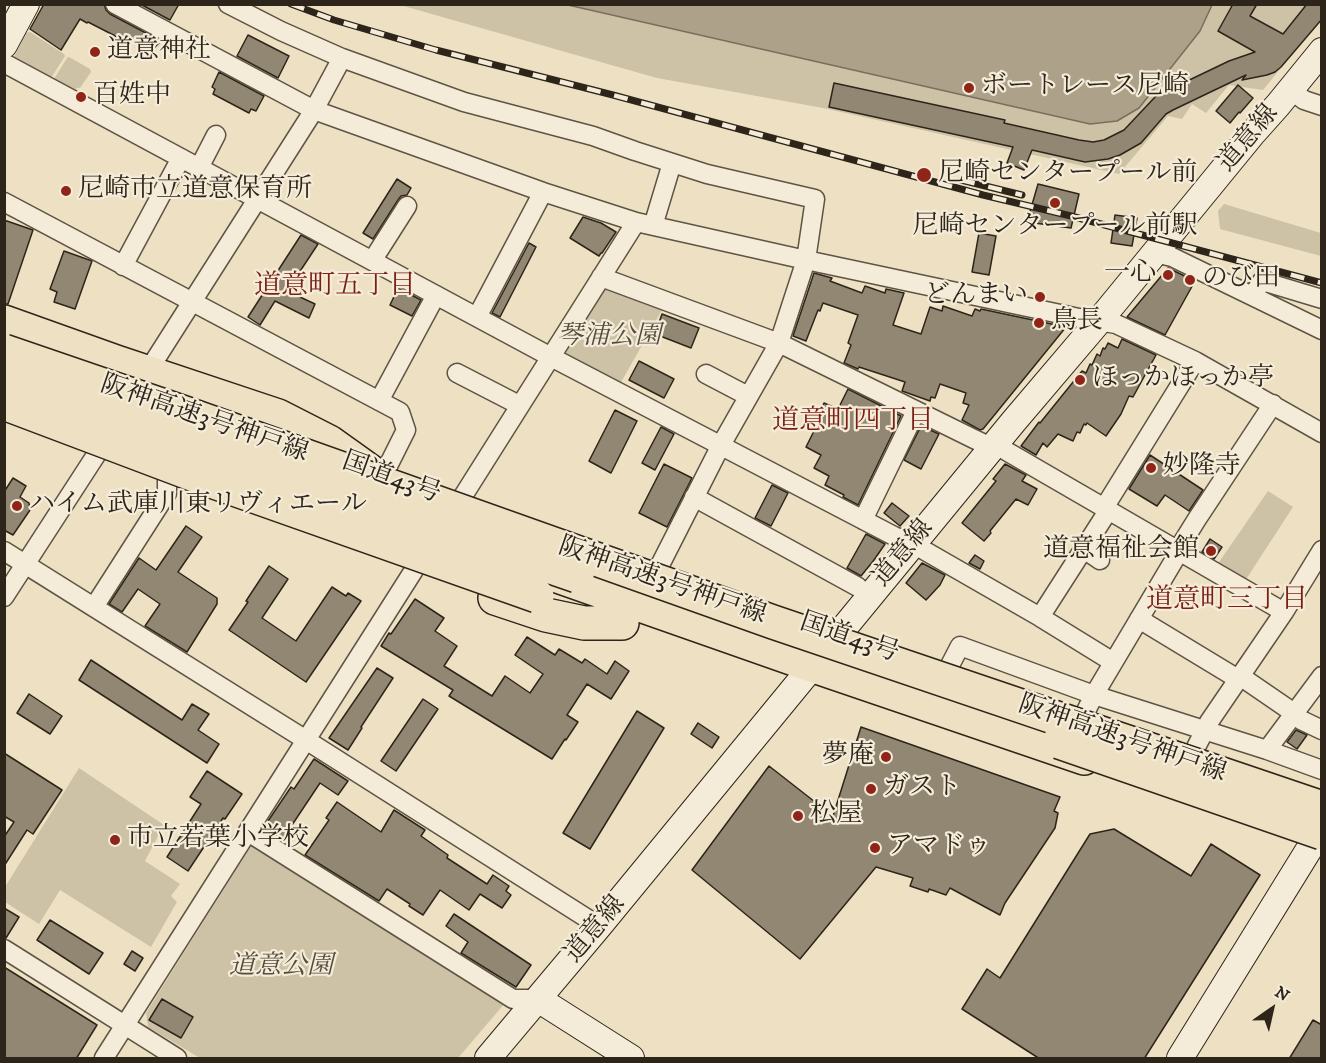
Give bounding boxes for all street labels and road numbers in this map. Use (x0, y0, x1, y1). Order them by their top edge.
street label: 道意線 (1212, 99, 1286, 179)
street label: 阪神高速3号神戸線 (96, 370, 312, 470)
street label: 国道43号 (337, 447, 445, 511)
street label: 道意線 (867, 514, 941, 594)
street label: 阪神高速3号神戸線 (554, 532, 770, 632)
street label: 国道43号 (795, 608, 903, 670)
street label: 阪神高速3号神戸線 (1014, 690, 1230, 790)
street label: 道意線 (559, 890, 633, 970)

